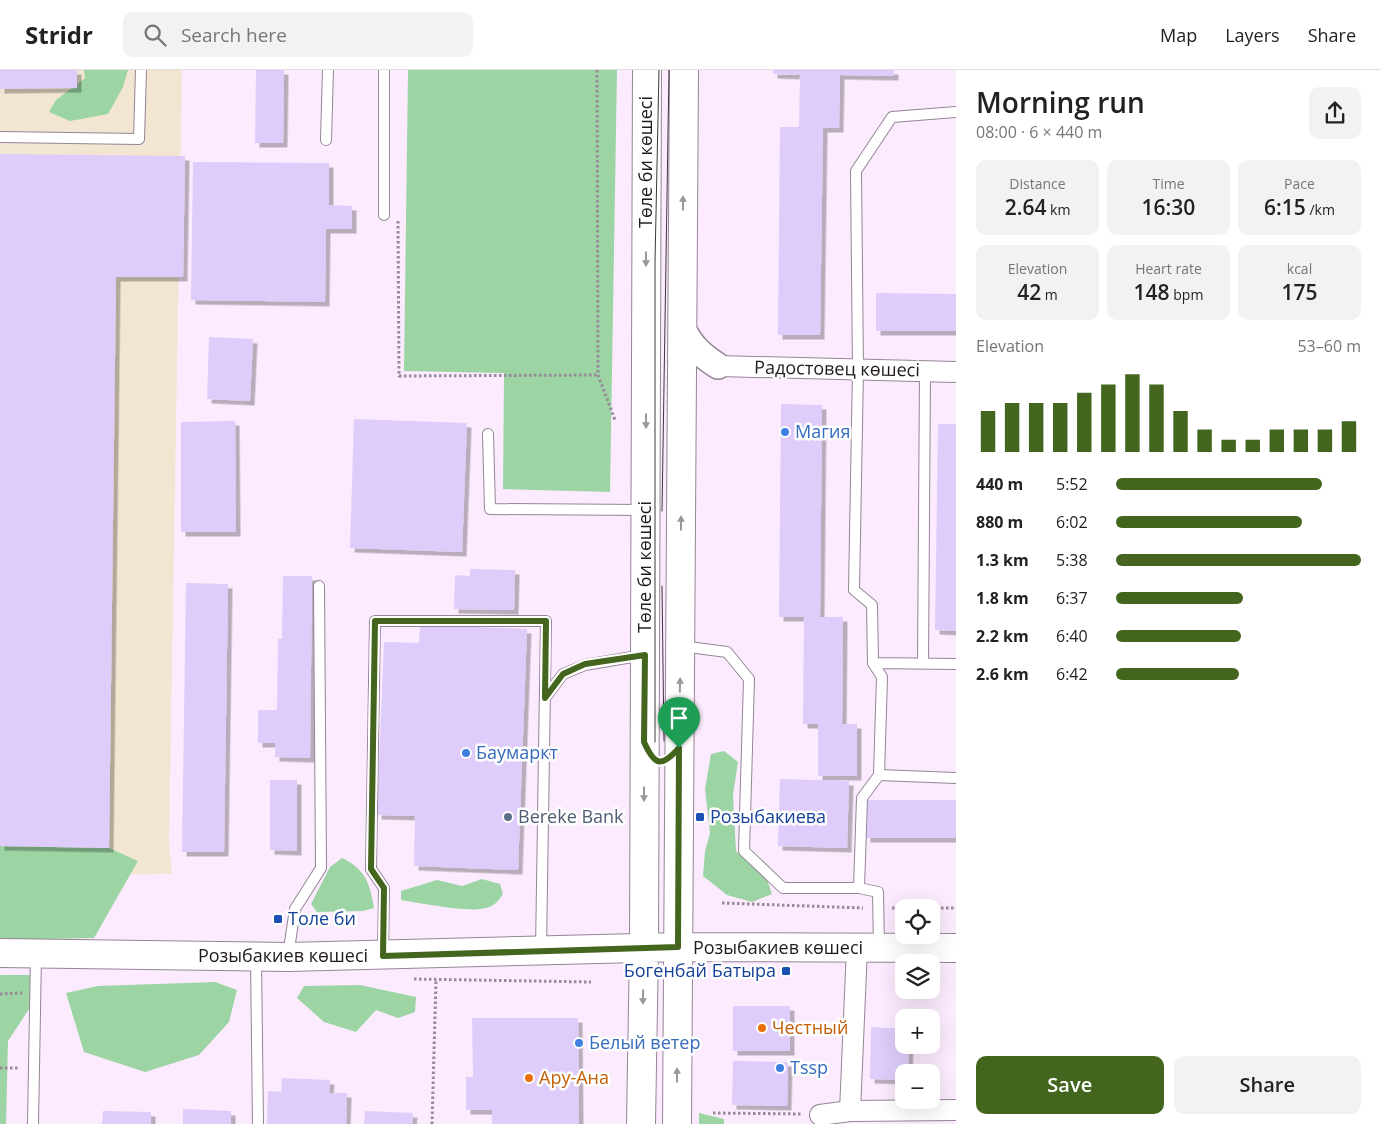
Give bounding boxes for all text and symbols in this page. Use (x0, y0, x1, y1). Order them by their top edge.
search box (123, 12, 473, 57)
text: Stridr (25, 18, 93, 51)
icon: search (141, 21, 169, 49)
text: Search here (181, 22, 287, 48)
text: Map (1160, 23, 1197, 47)
text: Layers (1225, 23, 1280, 47)
text: Share (1308, 23, 1356, 47)
text: Morning run (976, 83, 1145, 121)
button: share (1309, 87, 1361, 139)
street label: Төле би көшесі (633, 96, 657, 228)
text: 08:00 · 6 × 440 m (976, 121, 1102, 143)
text: Distance (1009, 174, 1066, 193)
text: Time (1152, 174, 1185, 193)
text: Pace (1284, 174, 1315, 193)
text: 2.64 (1005, 193, 1046, 221)
text: 16:30 (1142, 193, 1195, 221)
text: 6:15 (1264, 193, 1306, 221)
one-way arrow (679, 194, 687, 210)
text: km (1046, 200, 1070, 219)
text: /km (1306, 200, 1335, 219)
one-way arrow (642, 251, 650, 267)
text: Elevation (1008, 259, 1067, 278)
text: Heart rate (1135, 259, 1202, 278)
text: kcal (1287, 259, 1312, 278)
text: 42 (1017, 278, 1041, 306)
text: 148 (1134, 278, 1170, 306)
text: 175 (1281, 278, 1318, 306)
text: m (1041, 285, 1058, 304)
text: bpm (1170, 285, 1203, 304)
text: Elevation (976, 335, 1044, 357)
text: 53–60 m (1297, 335, 1361, 357)
street label: Радостовец көшесі (754, 355, 920, 381)
one-way arrow (642, 413, 650, 429)
place label: Магия (795, 419, 850, 443)
marker: Магия (779, 426, 791, 438)
text: 440 m (976, 473, 1023, 495)
text: 5:52 (1056, 473, 1088, 495)
street label: Төле би көшесі (632, 501, 656, 633)
text: 880 m (976, 511, 1023, 533)
text: 6:02 (1056, 511, 1088, 533)
one-way arrow (677, 514, 685, 530)
text: 1.3 km (976, 549, 1029, 571)
text: 5:38 (1056, 549, 1088, 571)
text: 1.8 km (976, 587, 1029, 609)
text: 6:37 (1056, 587, 1088, 609)
text: 2.2 km (976, 625, 1029, 647)
text: 6:40 (1056, 625, 1088, 647)
text: 2.6 km (976, 663, 1029, 685)
text: 6:42 (1056, 663, 1088, 685)
one-way arrow (676, 677, 684, 693)
pin (658, 697, 700, 748)
icon: arrive (665, 704, 693, 732)
place label: Баумаркт (476, 740, 559, 764)
marker: Баумаркт (460, 747, 472, 759)
one-way arrow (640, 786, 648, 802)
place label: Bereke Bank (518, 804, 624, 828)
place label: Розыбакиева (710, 804, 826, 828)
marker: Bereke Bank (502, 811, 514, 823)
marker: Розыбакиева (694, 811, 706, 823)
map controls (895, 899, 940, 1109)
button: locate (895, 899, 940, 944)
place label: Толе би (288, 906, 356, 930)
marker: Толе би (272, 913, 284, 925)
street label: Розыбакиев көшесі (693, 935, 863, 959)
street label: Розыбакиев көшесі (198, 943, 368, 967)
button: layers (895, 954, 940, 999)
place label: Богенбай Батыра (624, 958, 776, 982)
marker: Богенбай Батыра (780, 965, 792, 977)
one-way arrow (639, 989, 647, 1005)
button: + (895, 1009, 940, 1054)
place label: Честный (772, 1015, 848, 1039)
marker: Честный (756, 1022, 768, 1034)
place label: Белый ветер (589, 1030, 700, 1054)
marker: Белый ветер (573, 1037, 585, 1049)
place label: Tssp (790, 1055, 828, 1079)
button: Save (976, 1056, 1164, 1114)
button: Share (1174, 1056, 1361, 1114)
marker: Tssp (774, 1062, 786, 1074)
button: − (895, 1064, 940, 1109)
place label: Ару-Ана (539, 1065, 609, 1089)
one-way arrow (673, 1067, 681, 1083)
marker: Ару-Ана (523, 1072, 535, 1084)

